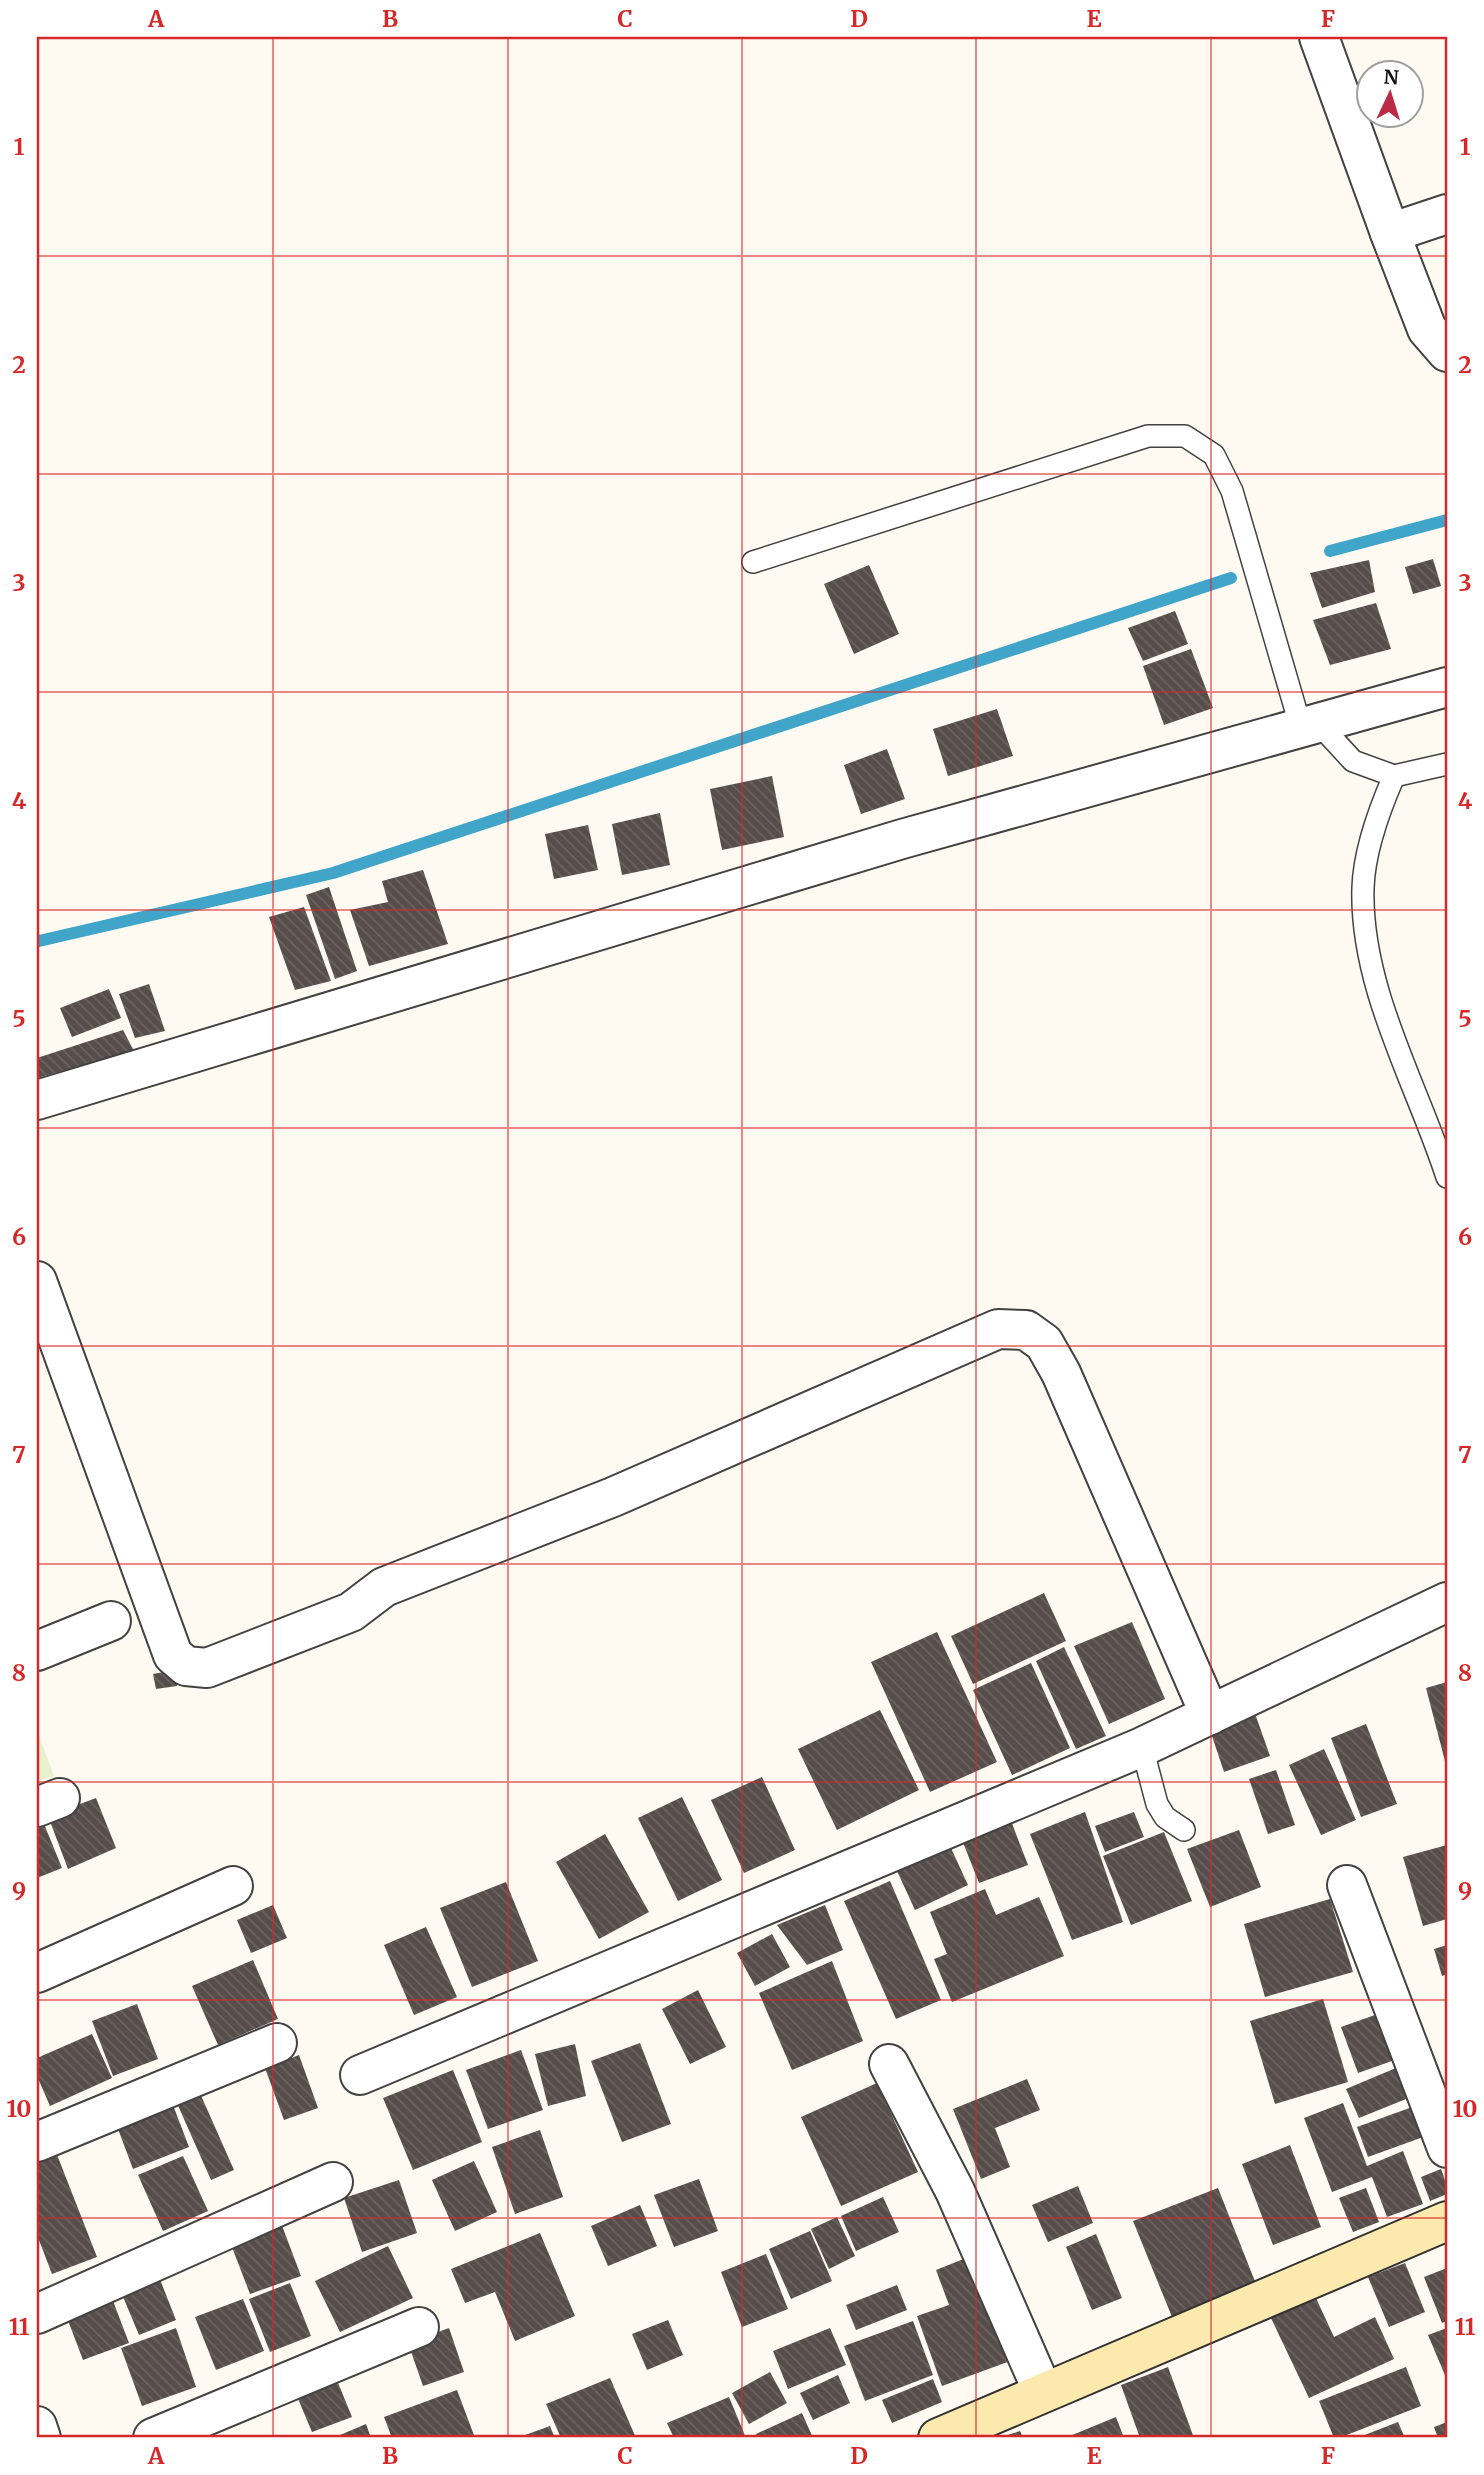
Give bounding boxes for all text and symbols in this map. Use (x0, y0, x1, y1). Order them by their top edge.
text: A (147, 4, 165, 33)
text: B (382, 4, 398, 33)
text: C (617, 4, 633, 33)
text: D (850, 4, 868, 33)
text: E (1086, 4, 1102, 33)
text: F (1321, 4, 1335, 33)
north arrow (1354, 60, 1424, 130)
text: N (1383, 65, 1400, 90)
text: 1 (14, 132, 25, 161)
text: 1 (1460, 132, 1471, 161)
text: 2 (12, 350, 26, 379)
text: 2 (1458, 350, 1472, 379)
text: 3 (12, 568, 26, 597)
text: 3 (1458, 568, 1472, 597)
text: 4 (12, 786, 27, 815)
text: 4 (1458, 786, 1473, 815)
text: 5 (12, 1004, 26, 1033)
text: 5 (1458, 1004, 1472, 1033)
text: 6 (12, 1222, 26, 1251)
text: 6 (1458, 1222, 1472, 1251)
text: 7 (12, 1440, 26, 1469)
text: 7 (1458, 1440, 1472, 1469)
text: 8 (12, 1658, 26, 1687)
text: 8 (1458, 1658, 1472, 1687)
text: 9 (12, 1876, 26, 1905)
text: 9 (1458, 1876, 1472, 1905)
text: 10 (7, 2094, 31, 2123)
text: 10 (1453, 2094, 1477, 2123)
text: 11 (9, 2312, 30, 2341)
text: 11 (1455, 2312, 1476, 2341)
text: A (147, 2441, 165, 2470)
text: B (382, 2441, 398, 2470)
text: C (617, 2441, 633, 2470)
text: D (850, 2441, 868, 2470)
text: E (1086, 2441, 1102, 2470)
text: F (1321, 2441, 1335, 2470)

